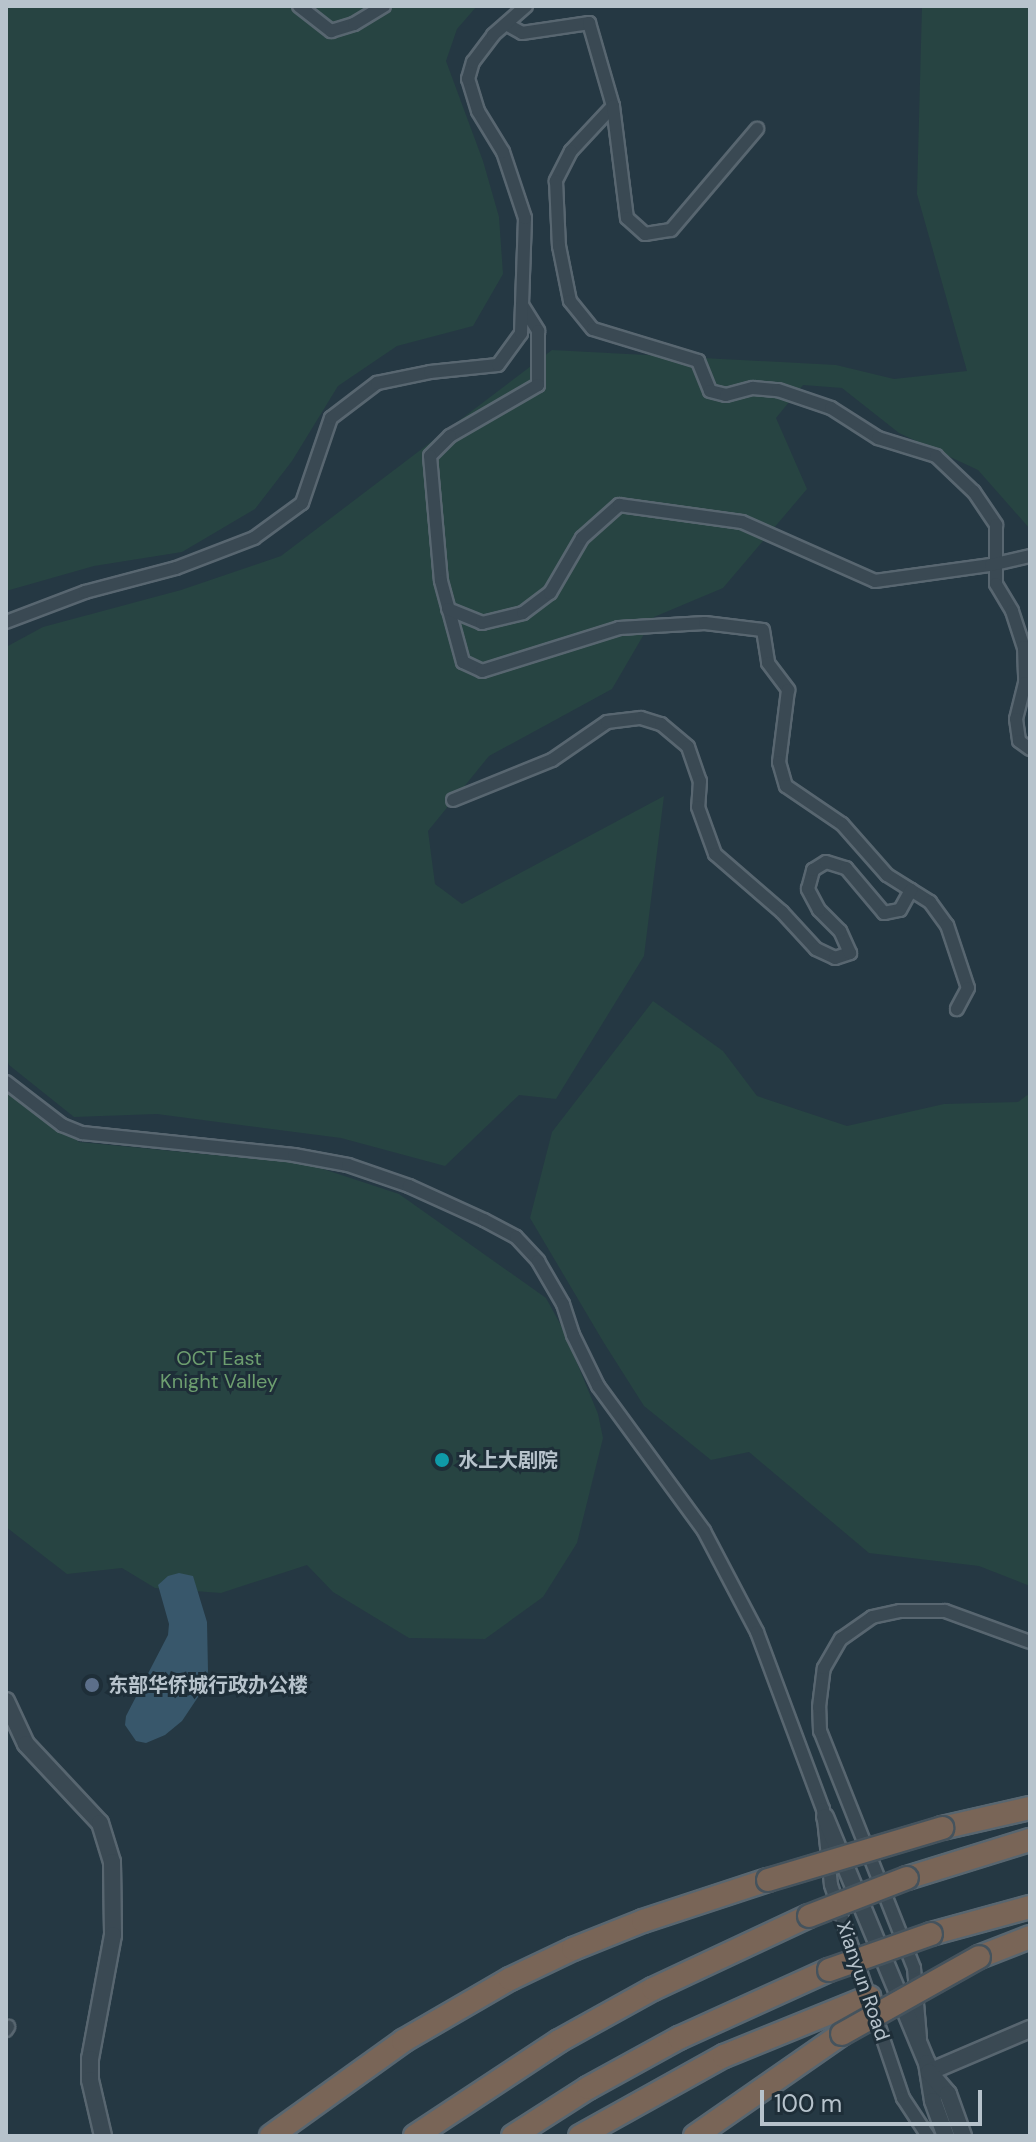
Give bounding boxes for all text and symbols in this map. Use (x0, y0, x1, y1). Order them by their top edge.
park label: OCT East Knight Valley (160, 1347, 278, 1394)
place label: 水上大剧院 (458, 1448, 558, 1472)
marker: 水上大剧院 (433, 1451, 451, 1469)
place label: 东部华侨城行政办公楼 (108, 1673, 308, 1697)
marker: 东部华侨城行政办公楼 (83, 1676, 101, 1694)
street label: Xianyun Road (831, 1918, 895, 2044)
scale bar (764, 2074, 986, 2124)
text: 100 m (774, 2088, 842, 2119)

